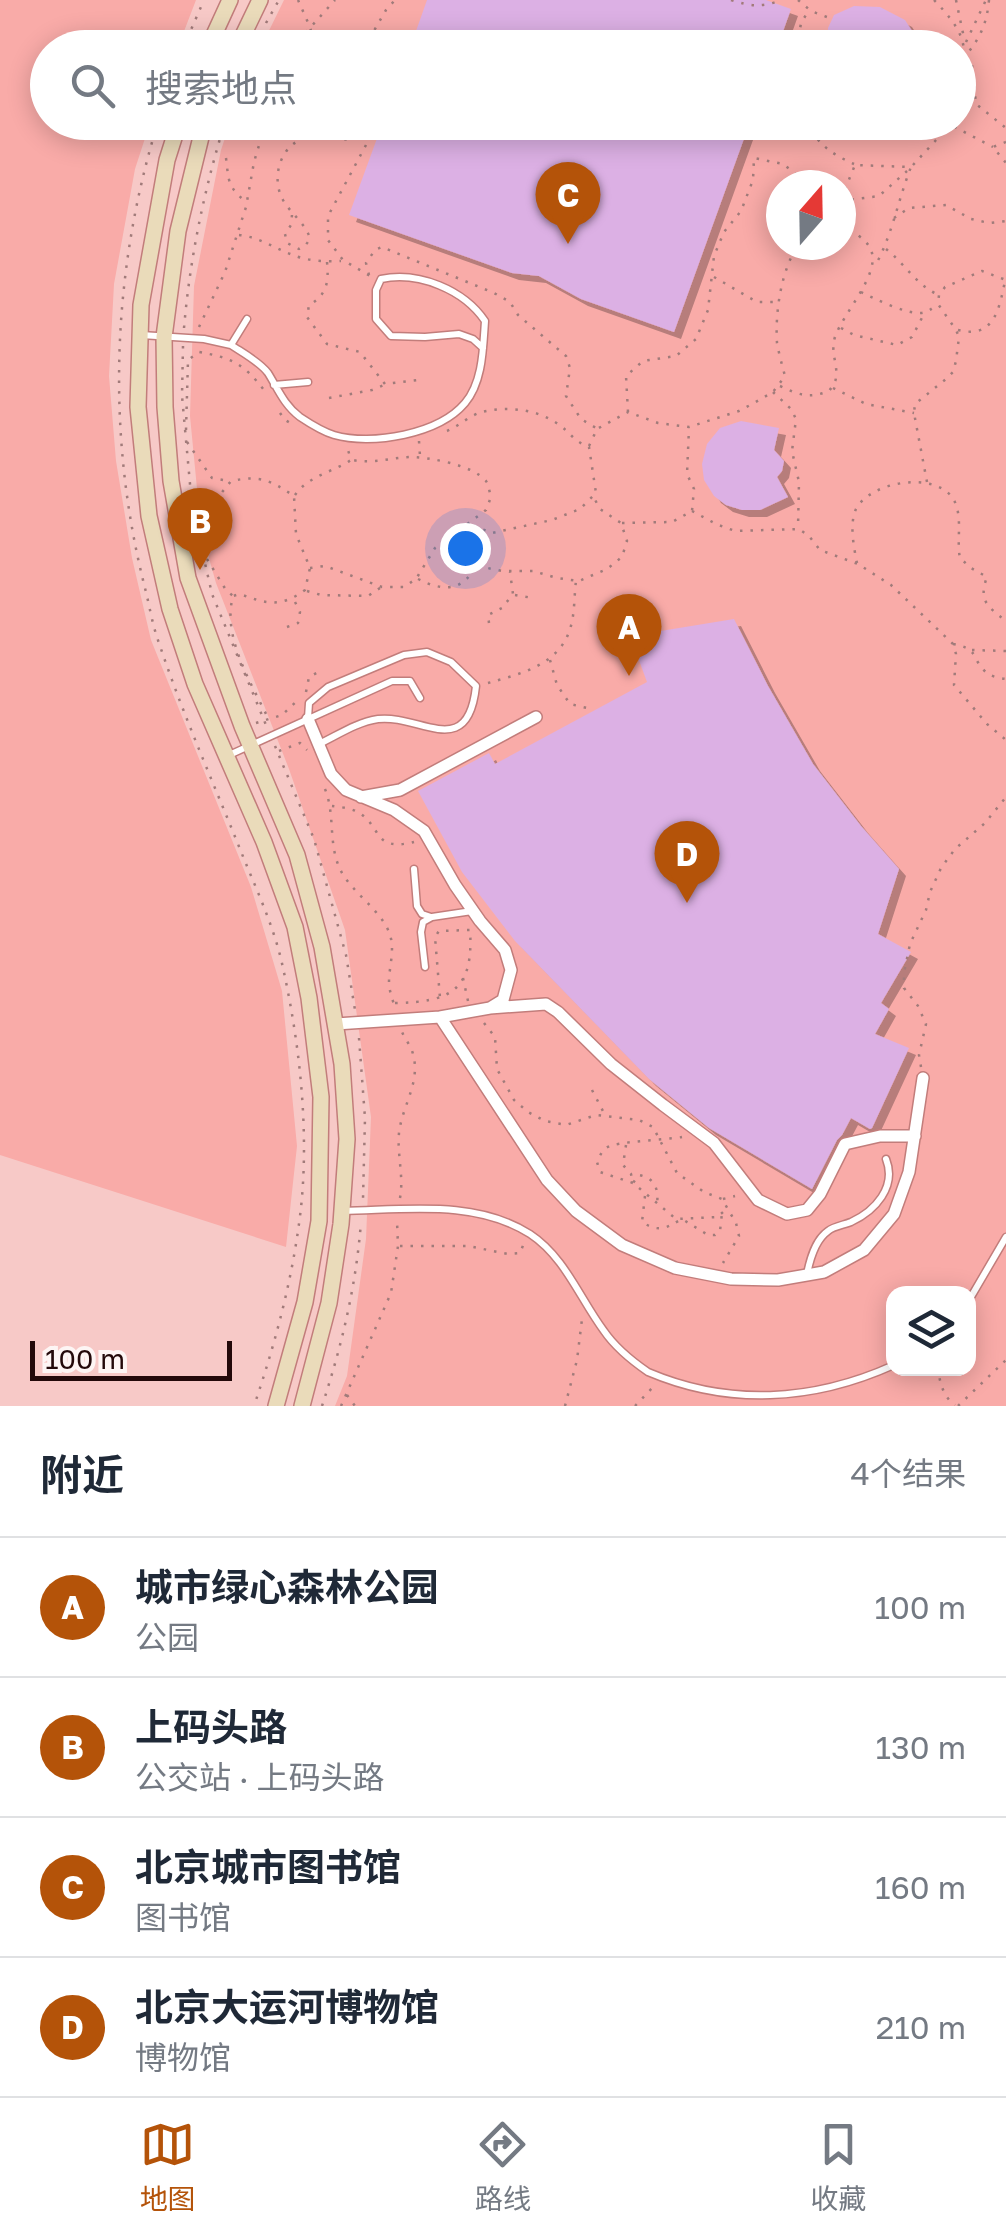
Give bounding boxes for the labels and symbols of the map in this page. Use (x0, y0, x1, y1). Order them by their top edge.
pin: C (536, 162, 600, 244)
north arrow (766, 170, 856, 260)
pin: B (168, 488, 232, 570)
your location (440, 523, 491, 574)
pin: A (596, 594, 662, 676)
pin: D (654, 820, 720, 903)
scale bar (30, 1336, 232, 1380)

